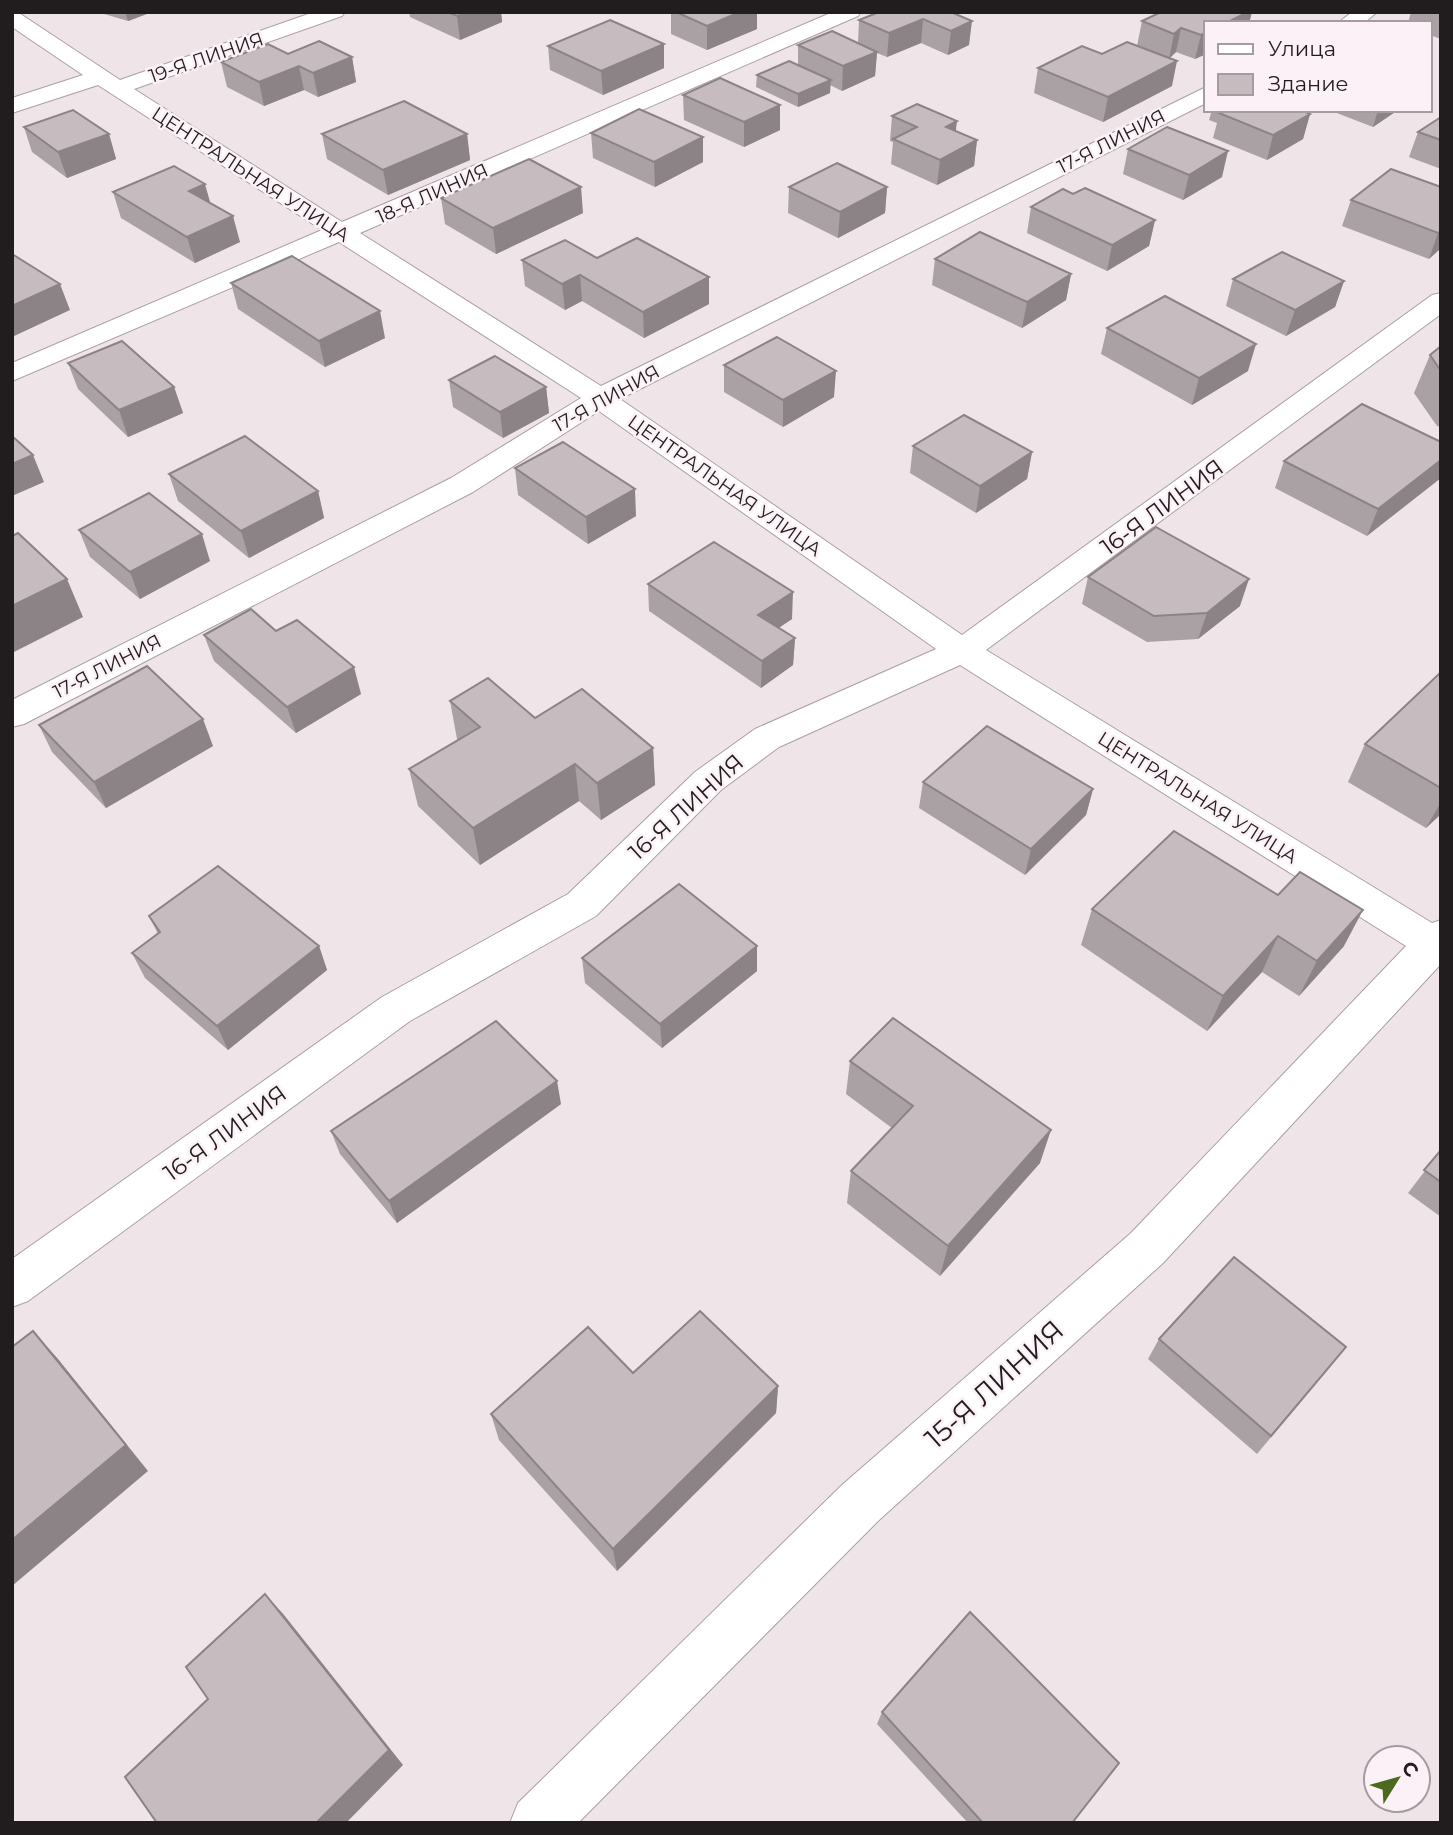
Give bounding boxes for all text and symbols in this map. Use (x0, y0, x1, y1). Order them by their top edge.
legend (1204, 21, 1432, 112)
street label: 19-Я ЛИНИЯ (146, 27, 267, 88)
text: Улица (1268, 36, 1336, 61)
text: Здание (1268, 71, 1349, 96)
street label: ЦЕНТРАЛЬНАЯ УЛИЦА (148, 102, 354, 247)
street label: 17-Я ЛИНИЯ (1053, 104, 1169, 179)
street label: 18-Я ЛИНИЯ (373, 159, 492, 228)
street label: 17-Я ЛИНИЯ (549, 360, 664, 437)
street label: ЦЕНТРАЛЬНАЯ УЛИЦА (623, 410, 826, 561)
street label: 16-Я ЛИНИЯ (1095, 453, 1229, 561)
street label: 17-Я ЛИНИЯ (49, 629, 165, 704)
street label: ЦЕНТРАЛЬНАЯ УЛИЦА (1094, 726, 1302, 868)
street label: 16-Я ЛИНИЯ (623, 748, 749, 866)
street label: 16-Я ЛИНИЯ (158, 1079, 292, 1187)
street label: 15-Я ЛИНИЯ (918, 1313, 1070, 1455)
north arrow (1362, 1744, 1432, 1814)
text: С (1397, 1757, 1424, 1782)

